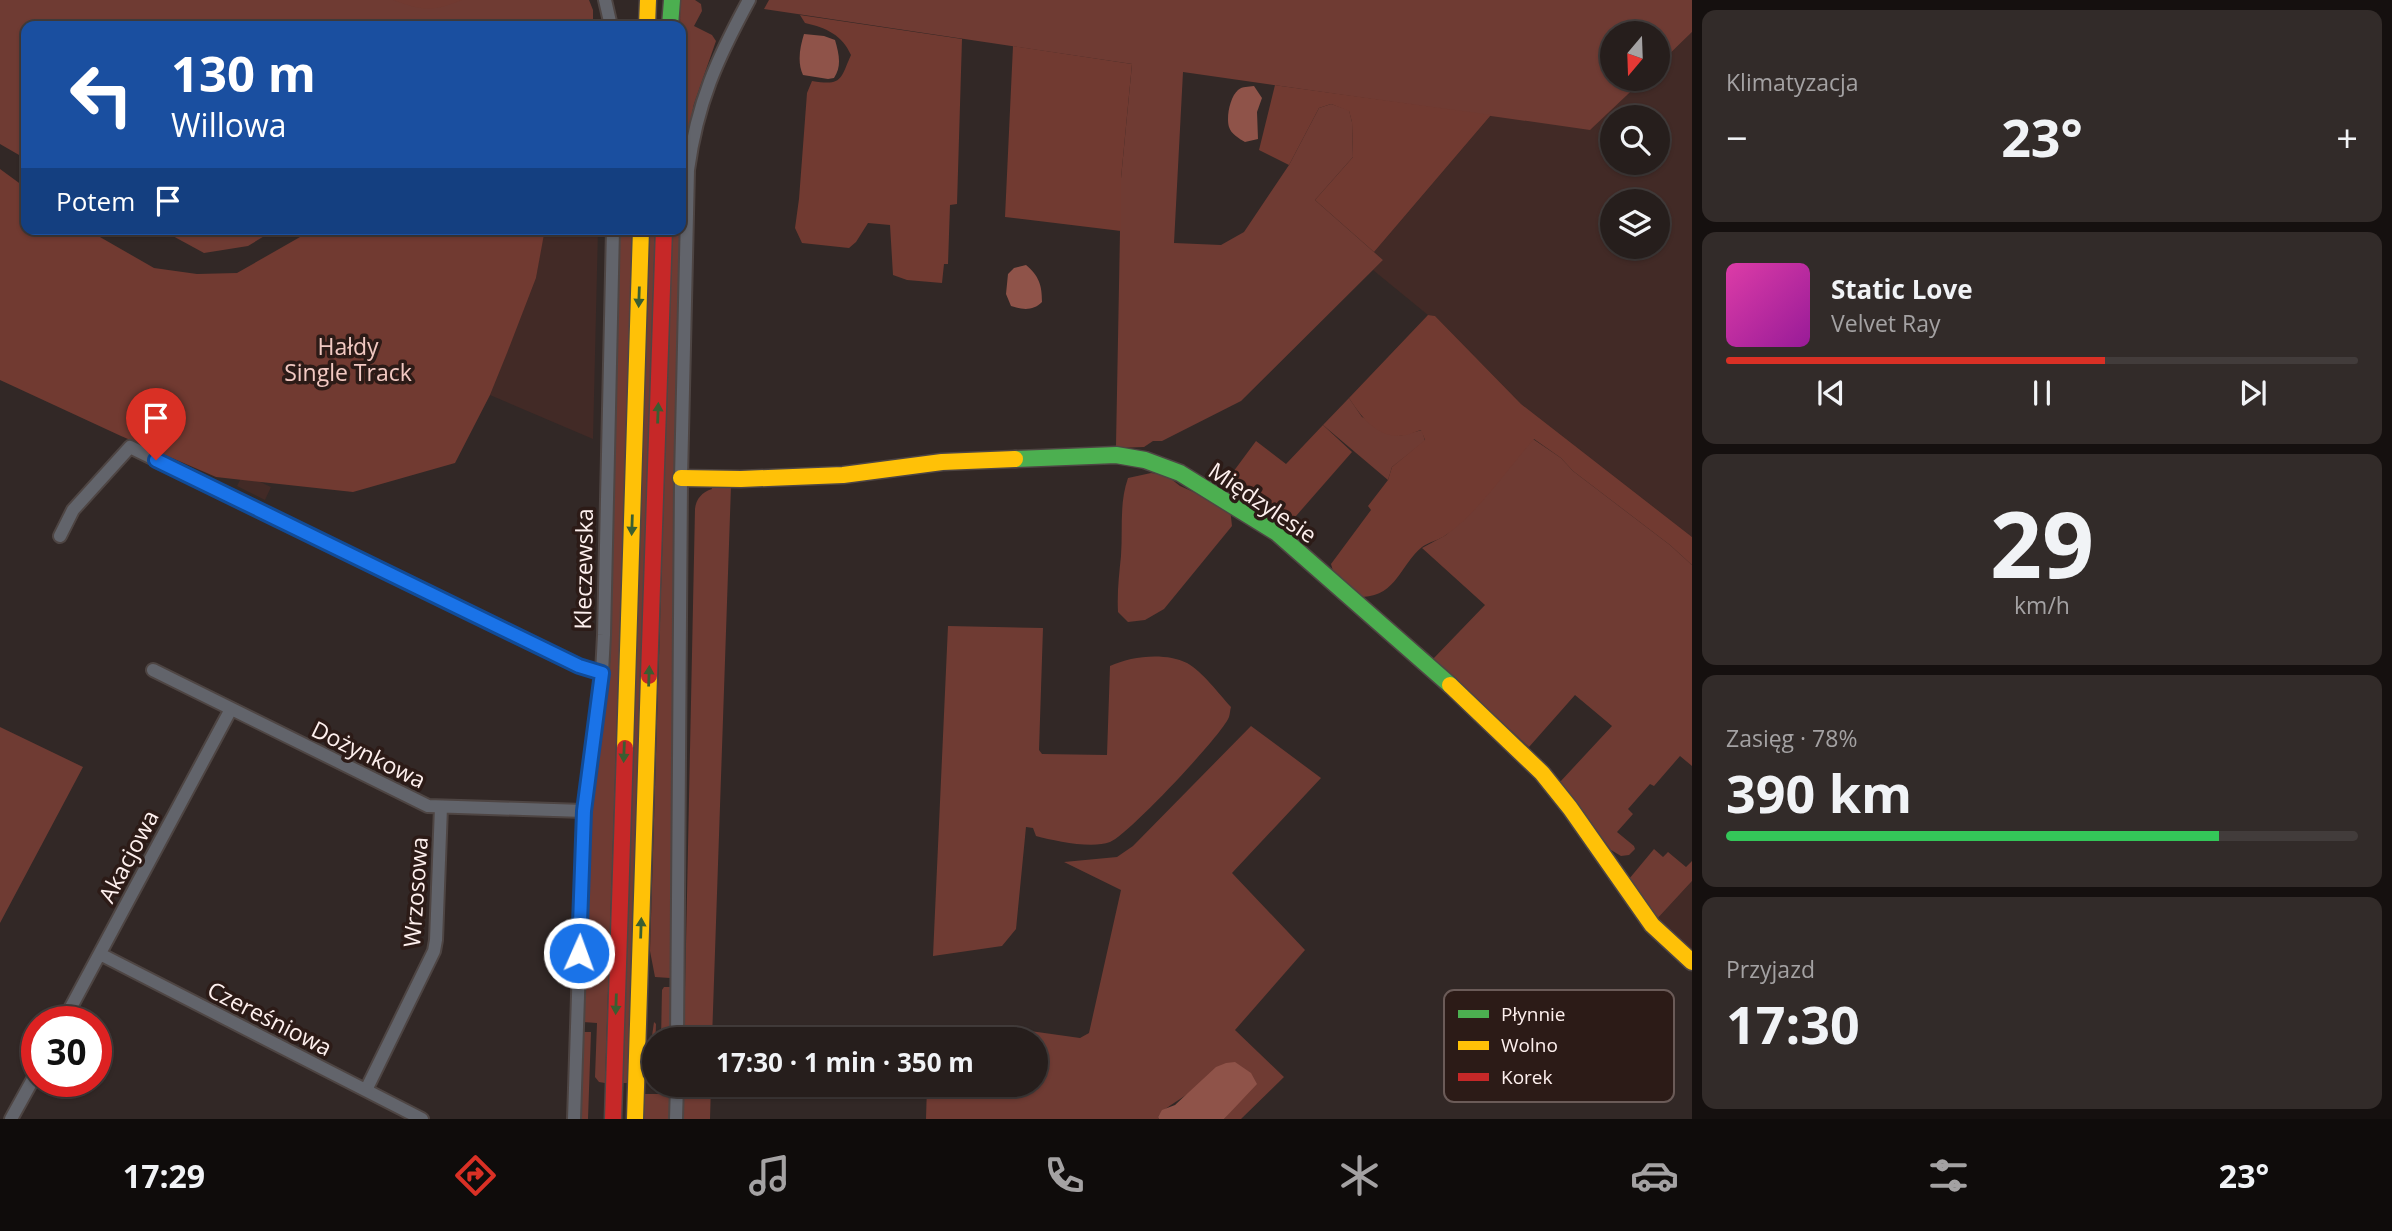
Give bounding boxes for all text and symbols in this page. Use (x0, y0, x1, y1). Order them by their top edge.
north arrow (1600, 21, 1670, 91)
map controls (1600, 21, 1670, 259)
text: 130 m (171, 40, 316, 106)
icon: left (56, 49, 147, 140)
text: Klimatyzacja (1726, 66, 1859, 98)
text: 23° (2001, 101, 2083, 172)
text: Willowa (171, 103, 287, 146)
button: search (1600, 105, 1670, 175)
text: − (1726, 111, 1748, 163)
text: + (2336, 111, 2358, 163)
icon: arrive (149, 182, 187, 220)
text: Potem (56, 183, 135, 219)
button: layers (1600, 189, 1670, 259)
text: Static Love (1831, 271, 1973, 307)
one-way arrow (634, 287, 645, 309)
text: Velvet Ray (1831, 307, 1941, 339)
park label: Hałdy Single Track (284, 330, 412, 388)
icon: previous (1812, 374, 1850, 412)
icon: pause (2023, 374, 2061, 412)
icon: next (2234, 374, 2272, 412)
pin (126, 388, 186, 460)
icon: arrive (137, 399, 175, 437)
one-way arrow (652, 401, 663, 423)
street label: Międzylesie (1203, 454, 1323, 550)
text: 29 (1990, 481, 2094, 605)
street label: Kleczewska (566, 508, 600, 630)
one-way arrow (626, 514, 638, 536)
text: km/h (2014, 589, 2070, 621)
one-way arrow (643, 665, 655, 687)
street label: Dożynkowa (306, 713, 432, 795)
text: Zasięg · 78% (1726, 722, 1857, 754)
one-way arrow (619, 741, 630, 763)
text: 390 km (1726, 757, 1912, 828)
street label: Akacjowa (90, 804, 166, 908)
street label: Wrzosowa (395, 836, 435, 948)
position arrow (542, 916, 616, 990)
one-way arrow (635, 917, 647, 939)
text: Przyjazd (1726, 953, 1815, 985)
street label: Czereśniowa (202, 973, 338, 1063)
text: 17:30 (1726, 988, 1860, 1059)
legend (1444, 990, 1674, 1102)
one-way arrow (611, 993, 622, 1015)
text: Płynnie (1501, 1001, 1566, 1027)
speed limit sign: 30 (21, 1006, 112, 1097)
text: Wolno (1501, 1032, 1558, 1058)
text: 17:30 · 1 min · 350 m (716, 1044, 974, 1080)
text: Korek (1501, 1064, 1552, 1090)
icon: directions (451, 1151, 500, 1200)
icon: music (745, 1151, 794, 1200)
icon: phone (1040, 1151, 1089, 1200)
icon: climate (1335, 1151, 1384, 1200)
icon: car (1630, 1151, 1679, 1200)
icon: filters (1924, 1151, 1973, 1200)
text: 17:29 (123, 1154, 205, 1197)
text: 23° (2219, 1154, 2269, 1197)

